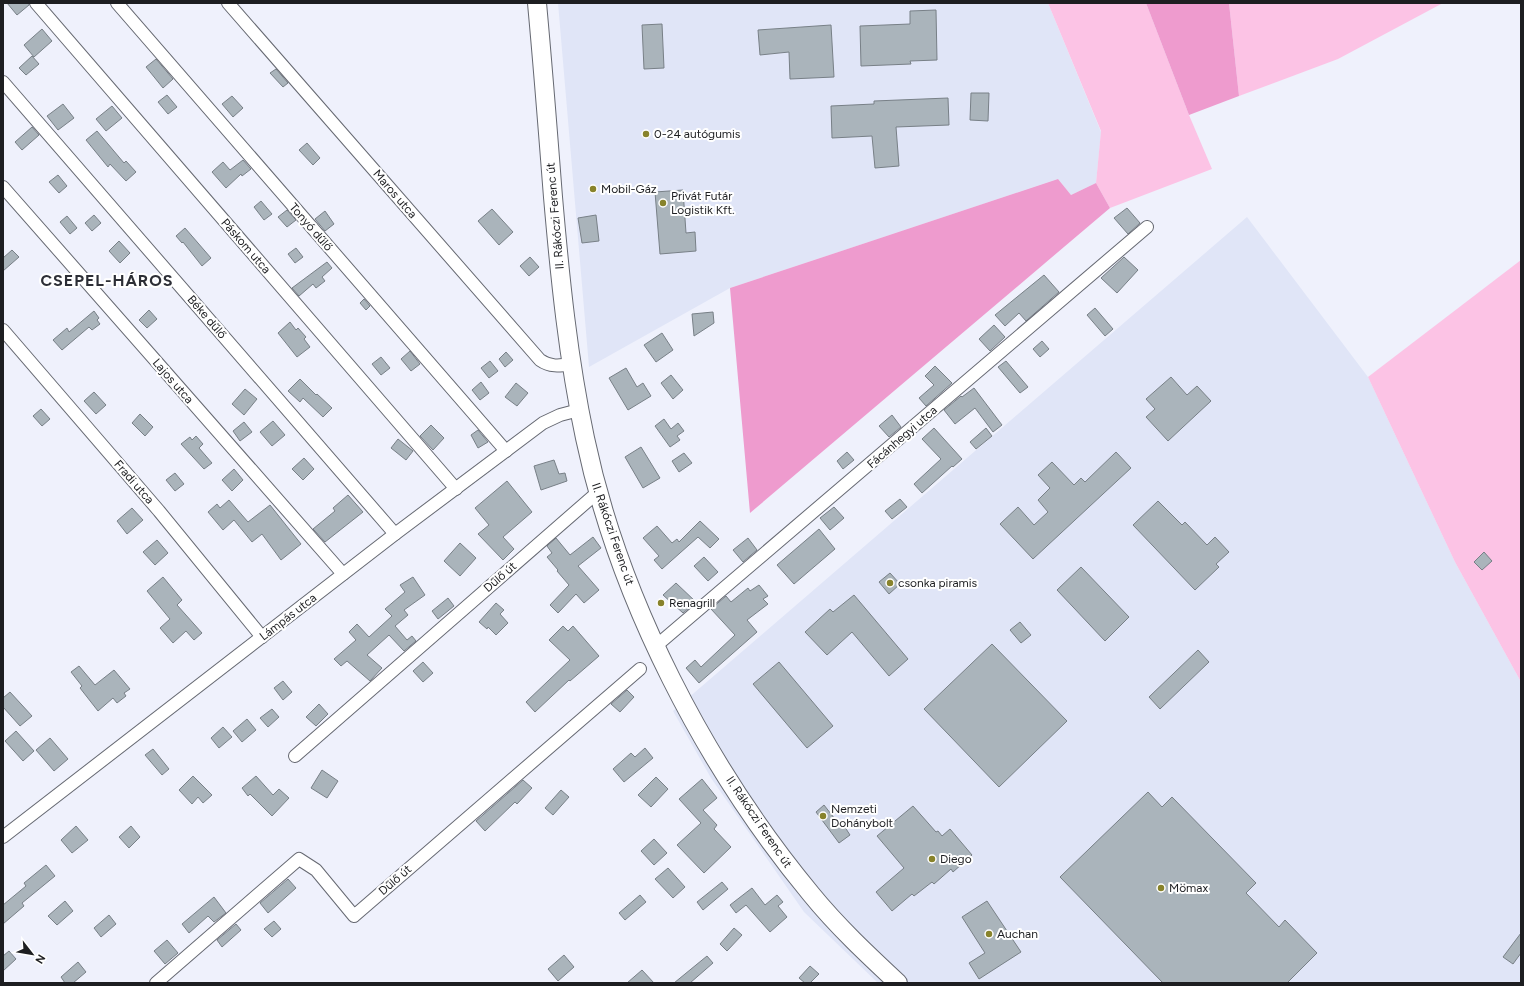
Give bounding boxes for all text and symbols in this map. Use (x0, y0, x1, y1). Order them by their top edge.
place label: 0-24 autógumis (654, 127, 741, 141)
marker: 0-24 autógumis (641, 129, 651, 139)
street label: II. Rákóczi Ferenc út (543, 161, 567, 270)
street label: Maros utca (370, 167, 420, 221)
place label: Mobil-Gáz (601, 182, 657, 196)
marker: Mobil-Gáz (588, 184, 598, 194)
place label: Privát Futár Logistik Kft. (671, 189, 735, 217)
marker: Privát Futár Logistik Kft. (658, 198, 668, 208)
street label: Tonyó dűlő (286, 200, 336, 254)
street label: Páskom utca (218, 216, 274, 276)
district label: CSEPEL-HÁROS (41, 271, 173, 290)
street label: Béke dűlő (185, 293, 230, 341)
street label: Lajos utca (150, 356, 196, 406)
street label: Fácánhegyi utca (864, 403, 940, 471)
street label: Fradi utca (111, 457, 157, 507)
street label: II. Rákóczi Ferenc út (589, 481, 637, 587)
street label: Dűlő út (481, 559, 520, 595)
place label: csonka piramis (898, 576, 978, 590)
marker: csonka piramis (885, 578, 895, 588)
street label: Lámpás utca (257, 591, 319, 643)
place label: Renagrill (669, 596, 715, 610)
marker: Renagrill (656, 598, 666, 608)
street label: II. Rákóczi Ferenc út (723, 774, 795, 871)
place label: Nemzeti Dohánybolt (831, 802, 894, 830)
marker: Nemzeti Dohánybolt (818, 811, 828, 821)
place label: Diego (940, 852, 972, 866)
marker: Diego (927, 854, 937, 864)
street label: Dűlő út (376, 862, 415, 898)
place label: Mömax (1169, 881, 1208, 895)
marker: Mömax (1156, 883, 1166, 893)
place label: Auchan (997, 927, 1038, 941)
marker: Auchan (984, 929, 994, 939)
north arrow (12, 934, 52, 974)
text: N (32, 952, 48, 966)

